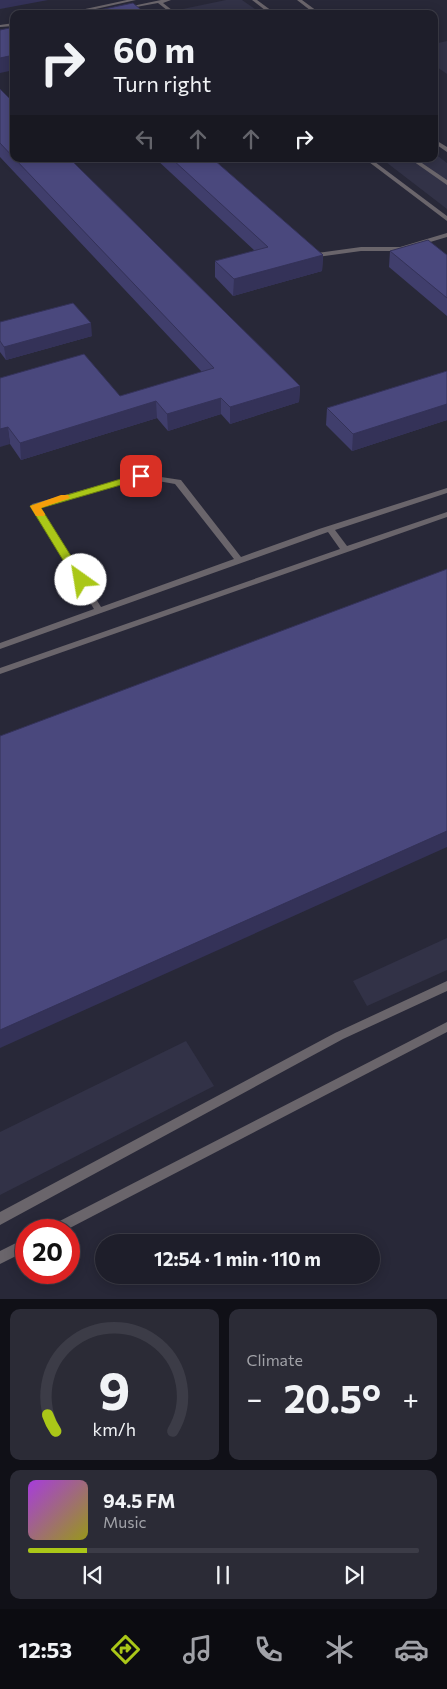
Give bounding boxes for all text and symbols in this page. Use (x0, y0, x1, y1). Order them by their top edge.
text: 60 m (113, 27, 195, 70)
icon: right (30, 30, 95, 95)
text: Turn right (113, 70, 211, 97)
icon: left (131, 125, 159, 153)
icon: ahead (184, 125, 212, 153)
icon: ahead (237, 125, 265, 153)
icon: right (290, 125, 318, 153)
pin (120, 455, 162, 497)
icon: arrive (127, 462, 155, 490)
position arrow (54, 553, 106, 605)
speed limit sign: 20 (15, 1219, 80, 1284)
text: 12:54 · 1 min · 110 m (154, 1247, 321, 1270)
text: Climate (247, 1350, 303, 1369)
text: 9 (98, 1357, 130, 1421)
text: 20.5° (284, 1374, 381, 1421)
text: − (247, 1381, 262, 1415)
text: + (403, 1381, 419, 1415)
text: km/h (93, 1418, 136, 1440)
text: 94.5 FM (103, 1489, 175, 1512)
text: Music (103, 1512, 147, 1531)
icon: previous (79, 1561, 107, 1589)
icon: pause (209, 1561, 237, 1589)
icon: next (340, 1561, 368, 1589)
icon: directions (108, 1632, 143, 1667)
icon: music (180, 1632, 215, 1667)
icon: phone (251, 1632, 286, 1667)
icon: climate (322, 1632, 357, 1667)
icon: car (394, 1632, 429, 1667)
text: 12:53 (18, 1636, 72, 1663)

